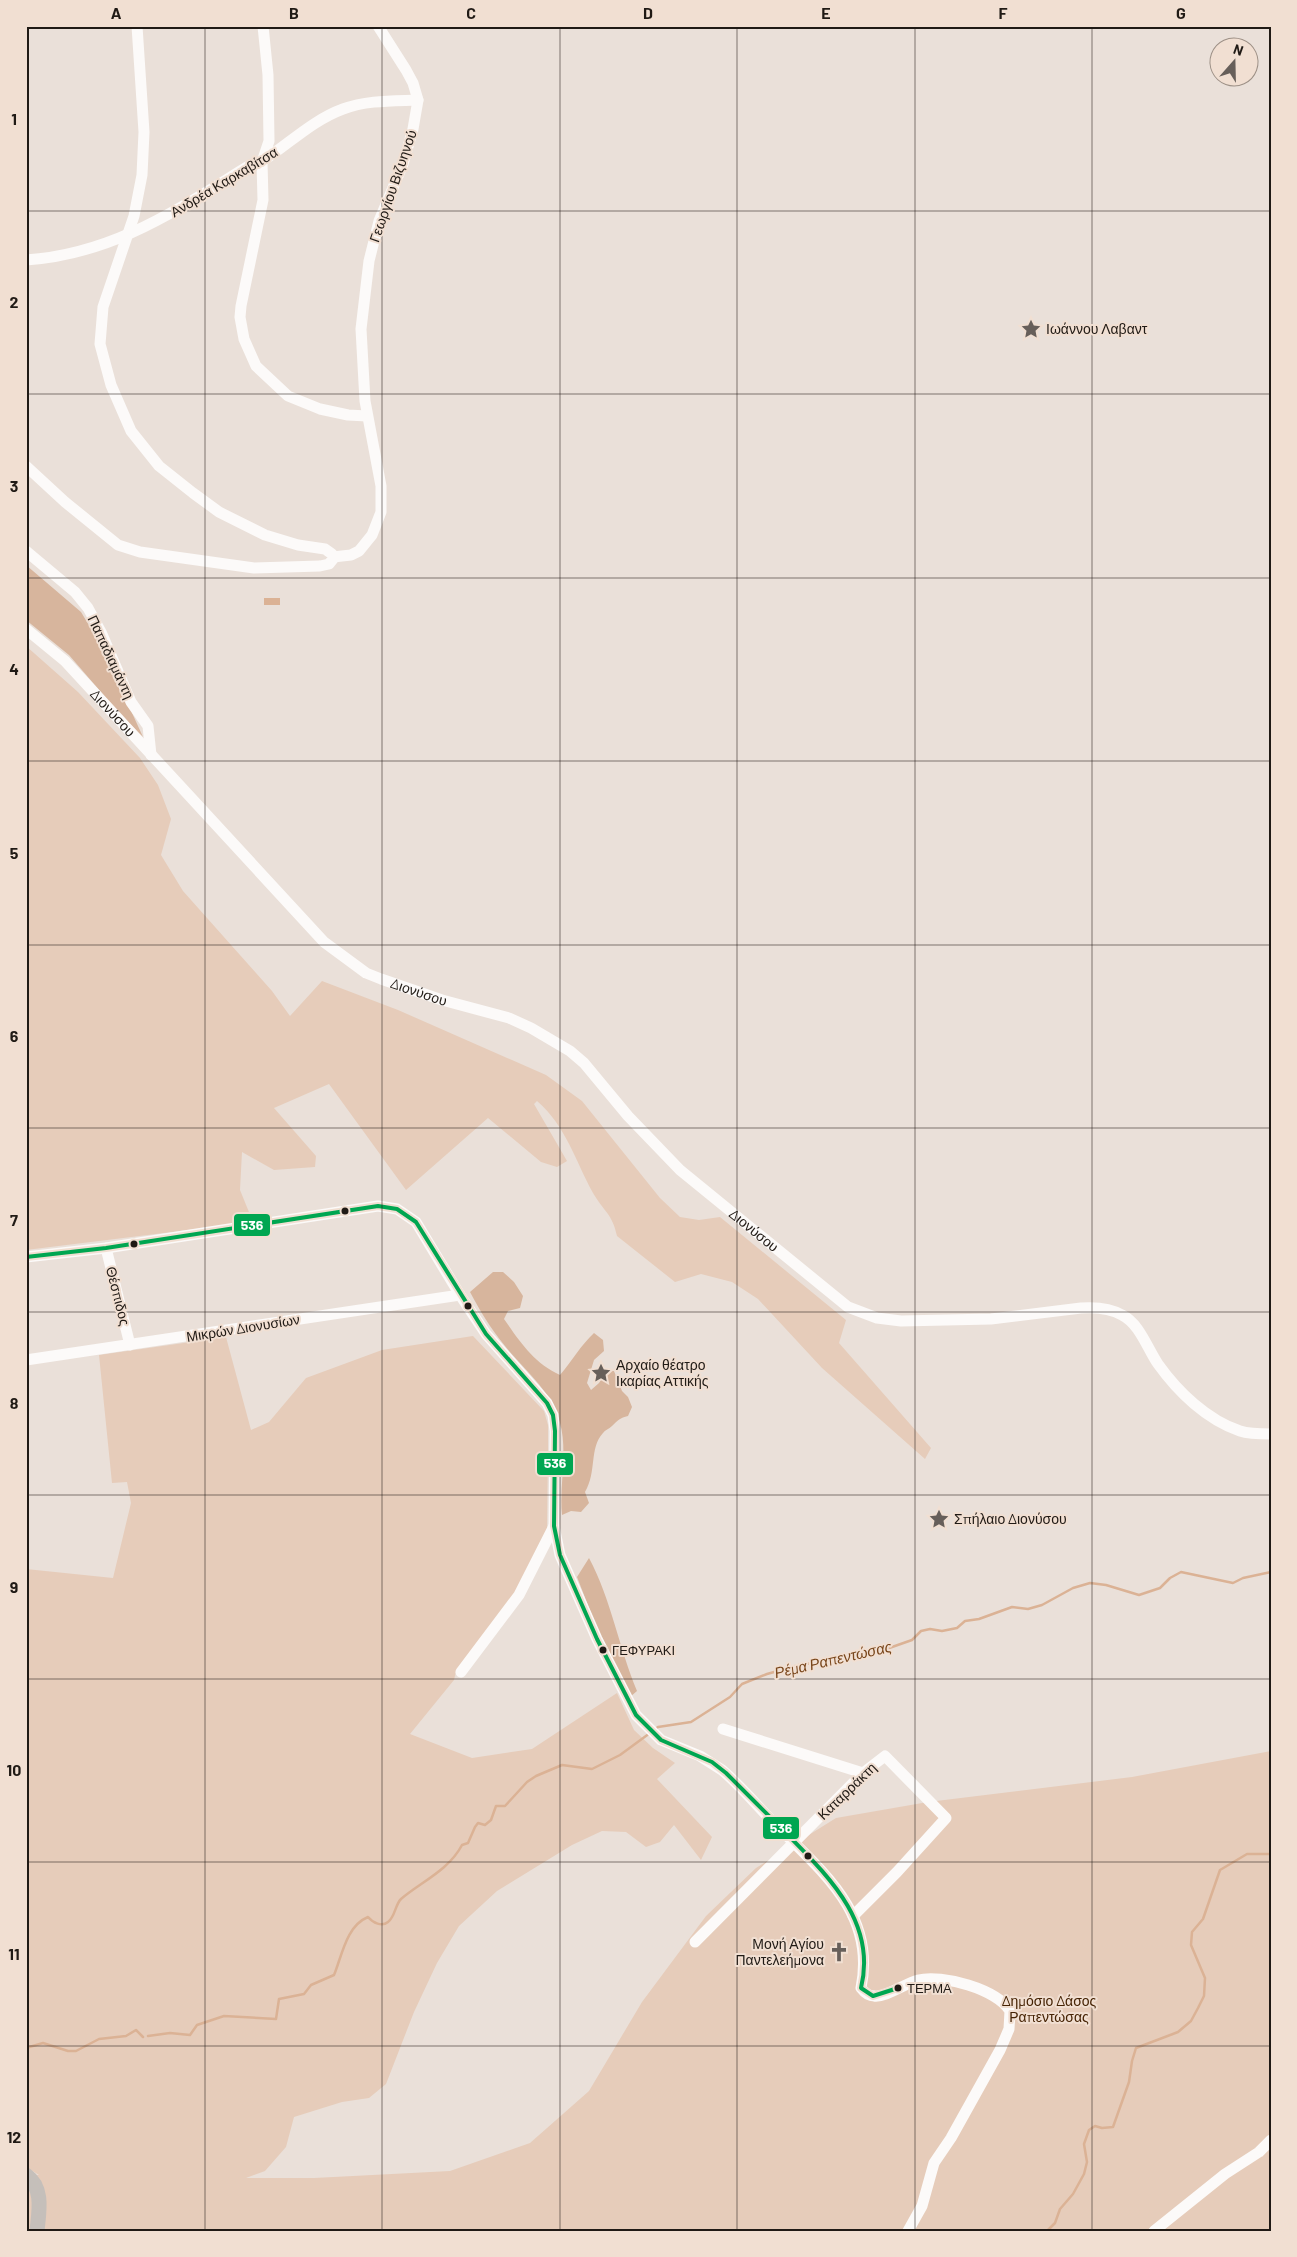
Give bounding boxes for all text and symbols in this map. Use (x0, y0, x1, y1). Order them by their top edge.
text: A (111, 3, 122, 22)
text: B (289, 3, 299, 22)
text: C (466, 3, 476, 22)
text: D (643, 3, 653, 22)
text: E (821, 3, 831, 22)
text: F (999, 3, 1008, 22)
text: G (1176, 3, 1186, 22)
north arrow (1210, 38, 1260, 88)
text: N (1231, 40, 1246, 59)
text: 1 (11, 109, 17, 128)
street label: Γεωργίου Βιζυηνού (365, 127, 420, 244)
street label: Ανδρέα Καρκαβίτσα (167, 143, 281, 220)
text: 2 (10, 292, 19, 311)
place icon: Ιωάννου Λαβαντ (1020, 318, 1042, 340)
place label: Ιωάννου Λαβαντ (1046, 320, 1148, 337)
text: 3 (10, 476, 18, 495)
street label: Παπαδιαμάντη (85, 612, 138, 701)
text: 4 (9, 659, 19, 678)
street label: Διονύσου (87, 685, 139, 740)
text: 5 (10, 843, 19, 862)
street label: Διονύσου (389, 974, 449, 1009)
text: 6 (10, 1026, 19, 1045)
street label: Διονύσου (726, 1205, 782, 1255)
unlabelled marker (340, 1206, 350, 1216)
text: 7 (10, 1210, 18, 1229)
line badge: 536 (233, 1213, 271, 1237)
text: 536 (241, 1216, 264, 1233)
unlabelled marker (129, 1239, 139, 1249)
street label: Θέσπιδος (103, 1265, 134, 1327)
unlabelled marker (463, 1301, 473, 1311)
street label: Μικρών Διονυσίων (185, 1310, 301, 1345)
place label: Αρχαίο θέατρο Ικαρίας Αττικής (616, 1356, 709, 1389)
place icon: Αρχαίο θέατρο Ικαρίας Αττικής (590, 1362, 612, 1384)
text: 8 (10, 1393, 19, 1412)
line badge: 536 (536, 1452, 574, 1476)
text: 536 (544, 1454, 567, 1471)
place icon: Σπήλαιο Διονύσου (928, 1508, 950, 1530)
place label: Σπήλαιο Διονύσου (954, 1510, 1067, 1527)
text: 9 (10, 1577, 18, 1596)
water label: Ρέμα Ραπεντώσας (772, 1637, 894, 1681)
place label: ΓΕΦΥΡΑΚΙ (612, 1642, 675, 1658)
marker: ΓΕΦΥΡΑΚΙ (598, 1645, 608, 1655)
street label: Καταρράκτη (814, 1758, 880, 1823)
text: 10 (7, 1760, 21, 1779)
line badge: 536 (762, 1816, 800, 1840)
text: 536 (770, 1819, 793, 1836)
unlabelled marker (803, 1851, 813, 1861)
place label: Μονή Αγίου Παντελεήμονα (735, 1935, 824, 1968)
church icon: Μονή Αγίου Παντελεήμονα (828, 1941, 850, 1963)
text: 11 (8, 1944, 20, 1963)
place label: ΤΕΡΜΑ (907, 1980, 952, 1996)
marker: ΤΕΡΜΑ (893, 1983, 903, 1993)
park label: Δημόσιο Δάσος Ραπεντώσας (1002, 1992, 1097, 2025)
text: 12 (7, 2127, 21, 2146)

